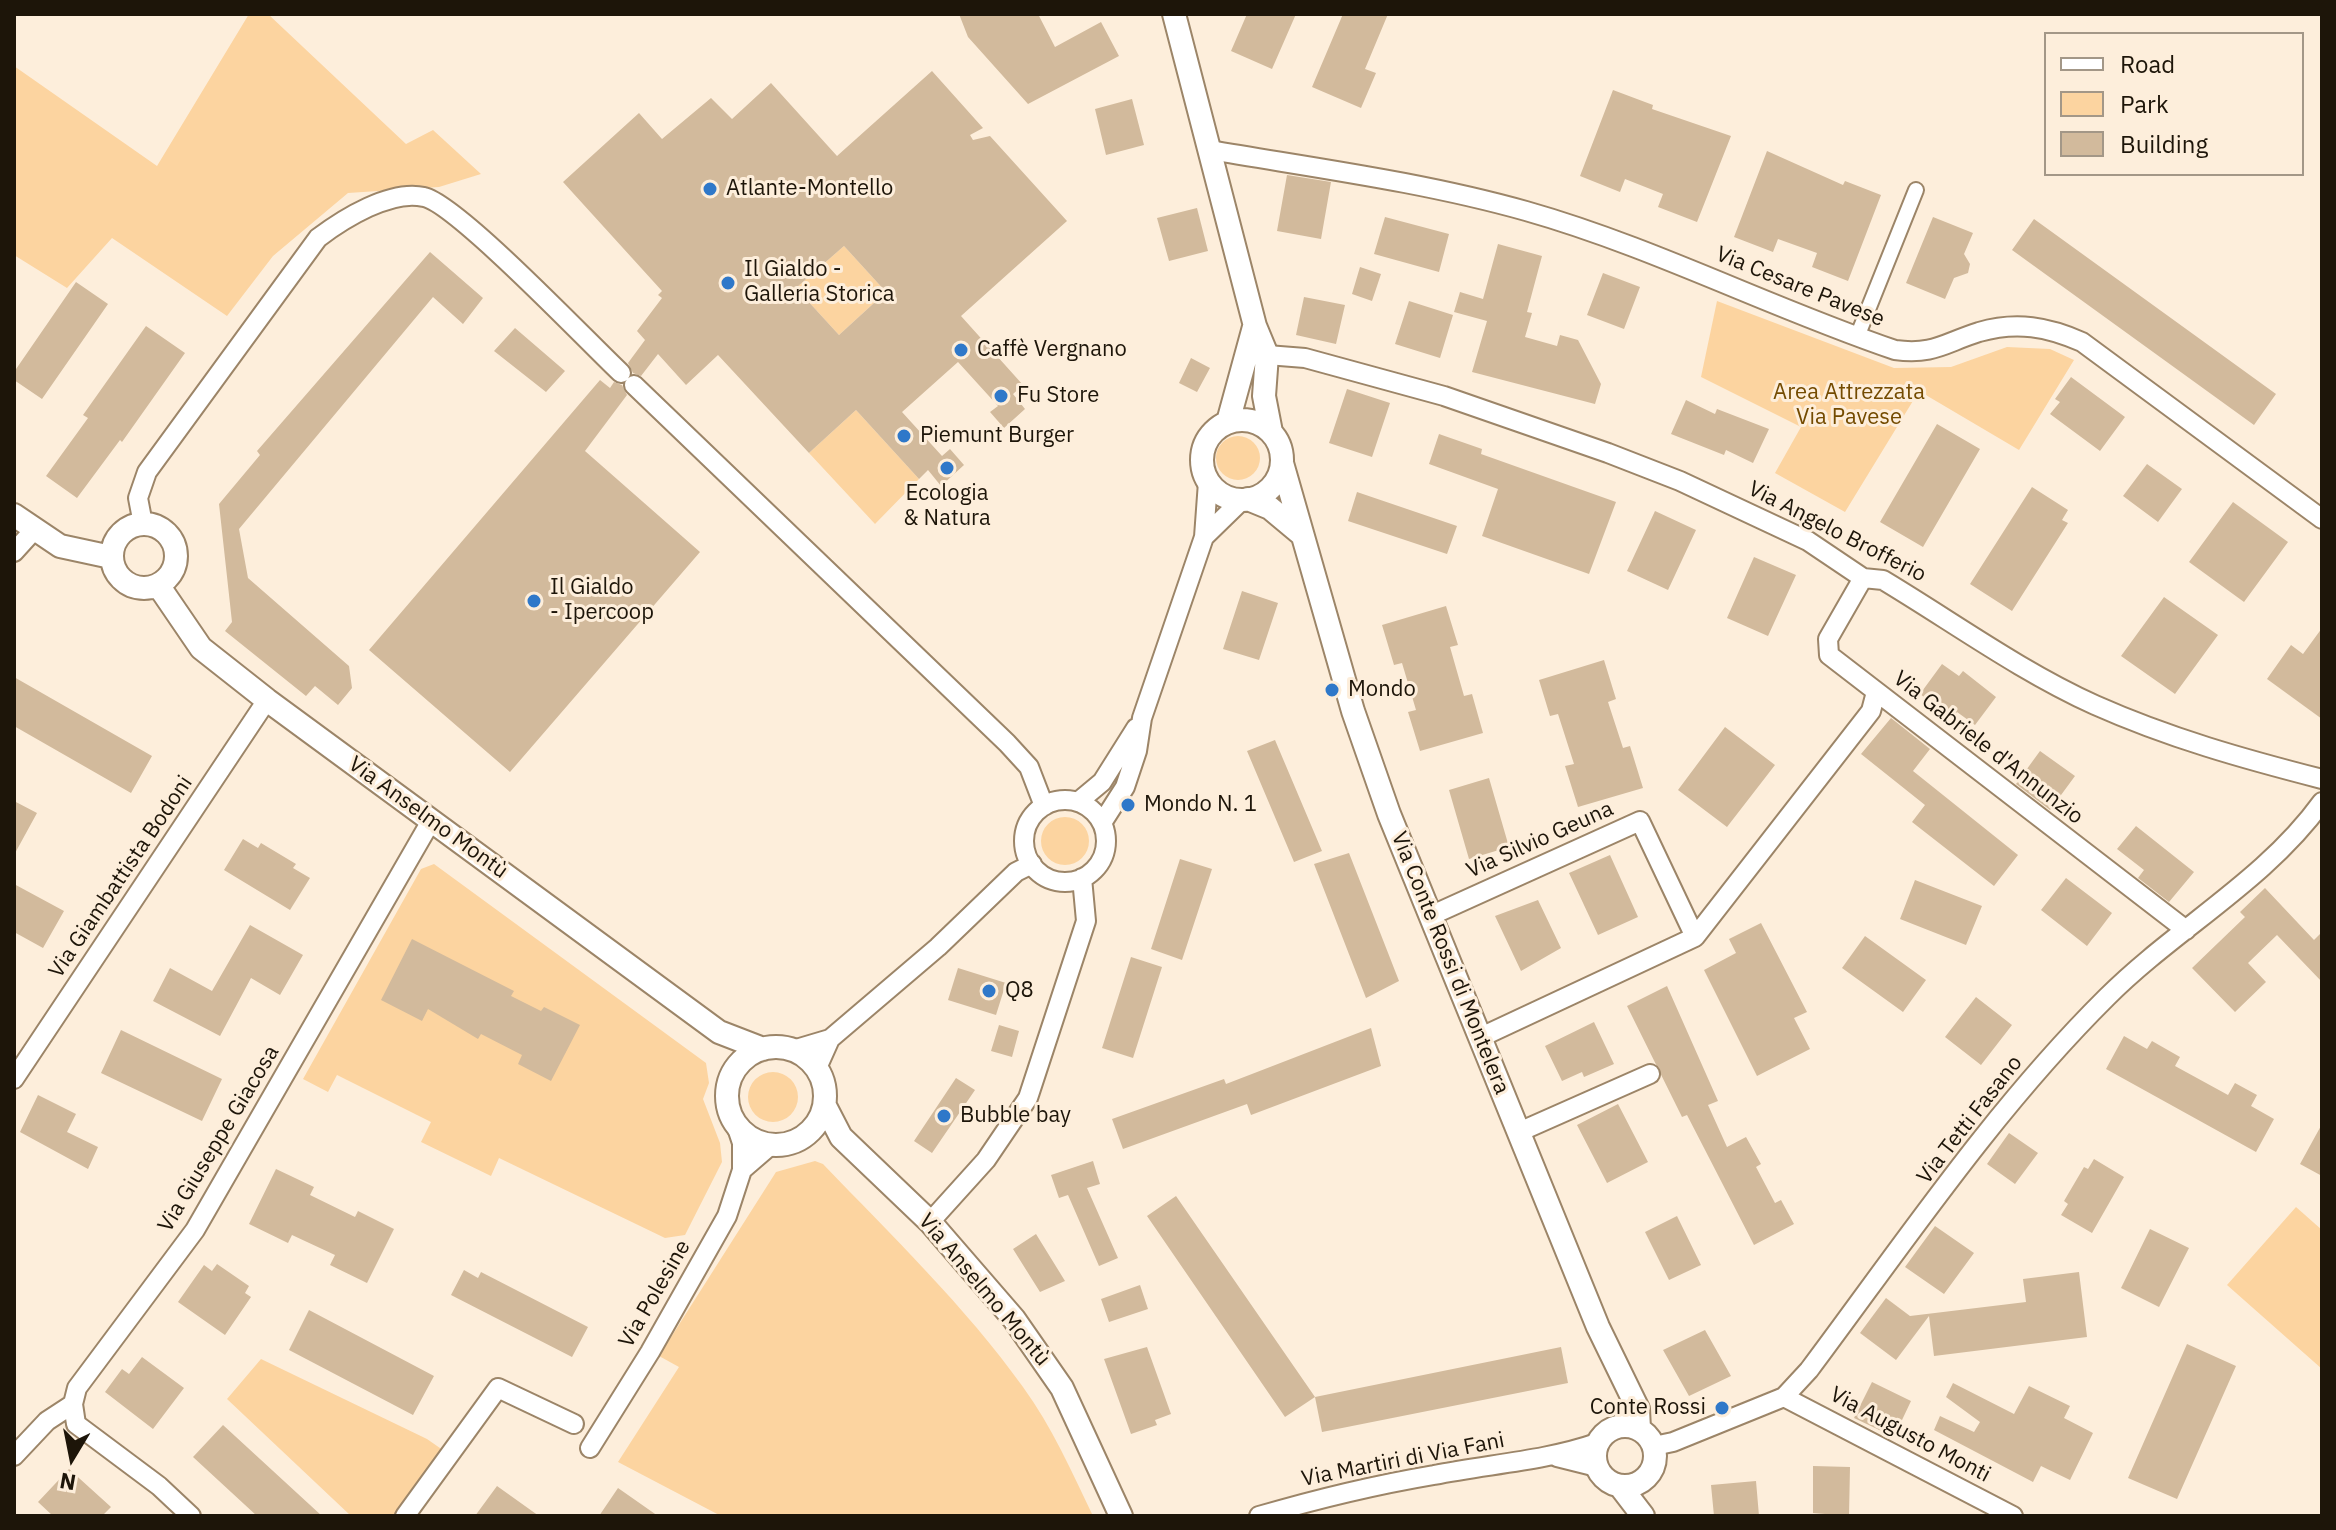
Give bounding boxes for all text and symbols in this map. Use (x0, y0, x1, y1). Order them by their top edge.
legend (2044, 32, 2304, 176)
text: Road (2120, 48, 2175, 80)
text: Park (2120, 88, 2169, 120)
text: Building (2120, 128, 2208, 160)
place label: Atlante-Montello (726, 176, 893, 202)
marker: Atlante-Montello (701, 180, 719, 198)
street label: Via Cesare Pavese (1712, 241, 1888, 333)
place label: Il Gialdo - Galleria Storica (744, 257, 895, 308)
marker: Il Gialdo - Galleria Storica (719, 274, 737, 292)
place label: Caffè Vergnano (977, 337, 1127, 363)
marker: Caffè Vergnano (952, 341, 970, 359)
park label: Area Attrezzata Via Pavese (1773, 380, 1925, 432)
place label: Fu Store (1017, 383, 1099, 409)
marker: Fu Store (992, 387, 1010, 405)
place label: Piemunt Burger (920, 423, 1074, 449)
marker: Piemunt Burger (895, 427, 913, 445)
marker: Ecologia & Natura (938, 459, 956, 477)
street label: Via Angelo Brofferio (1744, 476, 1930, 588)
place label: Ecologia & Natura (903, 481, 991, 532)
place label: Il Gialdo - Ipercoop (550, 575, 654, 626)
marker: Il Gialdo - Ipercoop (525, 592, 543, 610)
street label: Via Gabriele d'Annunzio (1888, 666, 2088, 830)
place label: Mondo (1348, 677, 1416, 703)
marker: Mondo (1323, 681, 1341, 699)
street label: Via Anselmo Montù (343, 751, 513, 885)
street label: Via Giambattista Bodoni (44, 771, 198, 983)
place label: Mondo N. 1 (1144, 792, 1257, 818)
marker: Mondo N. 1 (1119, 796, 1137, 814)
street label: Via Silvio Geuna (1463, 796, 1617, 884)
street label: Via Conte Rossi di Montelera (1385, 828, 1515, 1098)
place label: Q8 (1005, 978, 1034, 1004)
marker: Q8 (980, 982, 998, 1000)
street label: Via Giuseppe Giacosa (153, 1041, 285, 1237)
street label: Via Tetti Fasano (1912, 1051, 2028, 1189)
place label: Bubble bay (960, 1103, 1071, 1129)
marker: Bubble bay (935, 1107, 953, 1125)
street label: Via Anselmo Montù (913, 1208, 1055, 1372)
street label: Via Polesine (614, 1235, 696, 1353)
street label: Via Augusto Monti (1825, 1382, 1995, 1488)
place label: Conte Rossi (1590, 1395, 1706, 1421)
marker: Conte Rossi (1713, 1399, 1731, 1417)
north arrow (32, 1418, 112, 1498)
street label: Via Martiri di Via Fani (1299, 1427, 1507, 1493)
text: N (57, 1466, 78, 1498)

